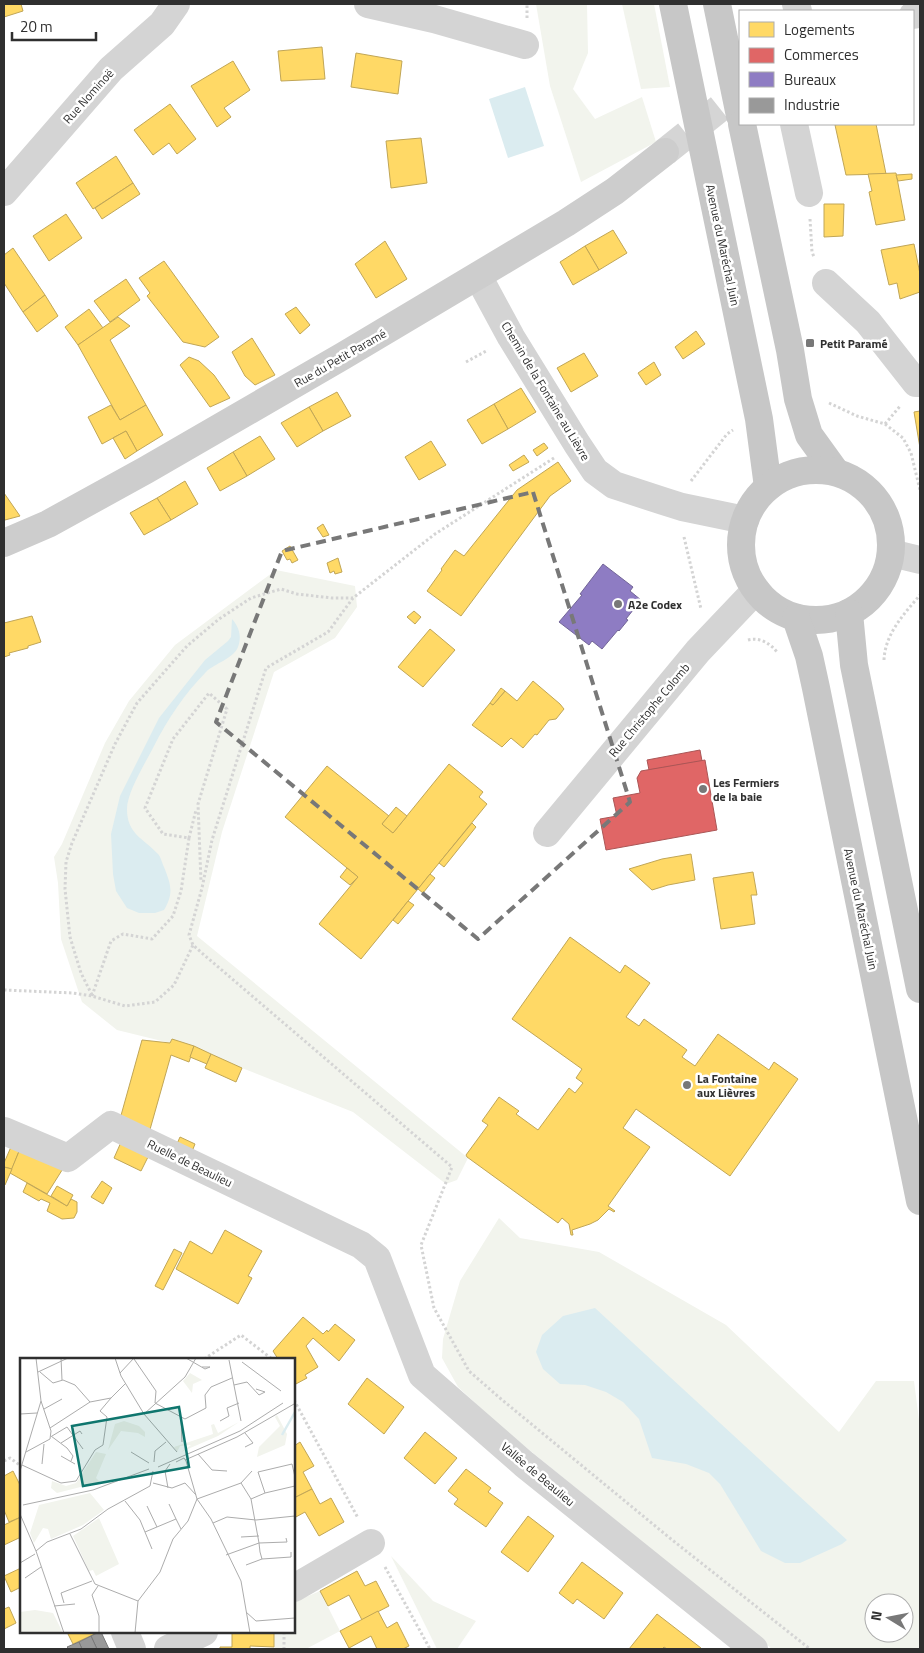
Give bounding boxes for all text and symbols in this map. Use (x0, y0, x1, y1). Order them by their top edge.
scale bar (12, 10, 96, 42)
legend (739, 10, 914, 125)
text: 20 m (20, 15, 53, 38)
text: Logements (784, 18, 855, 41)
text: Commerces (784, 43, 859, 66)
street label: Rue Nominoë (58, 64, 118, 128)
text: Bureaux (784, 68, 836, 91)
text: Industrie (784, 93, 840, 116)
street label: Avenue du Maréchal Juin (701, 183, 745, 307)
street label: Chemin de la Fontaine au Lièvre (497, 318, 595, 464)
street label: Rue du Petit Paramé (290, 324, 390, 392)
place label: Petit Paramé (820, 334, 888, 353)
marker: Petit Paramé (804, 337, 816, 349)
place label: A2e Codex (628, 595, 682, 614)
marker: A2e Codex (612, 598, 624, 610)
street label: Rue Christophe Colomb (604, 659, 694, 761)
place label: Les Fermiers de la baie (713, 773, 780, 806)
marker: Les Fermiers de la baie (697, 783, 709, 795)
street label: Avenue du Maréchal Juin (839, 847, 883, 971)
place label: La Fontaine aux Lièvres (697, 1069, 757, 1102)
marker: La Fontaine aux Lièvres (681, 1079, 693, 1091)
street label: Ruelle de Beaulieu (144, 1134, 236, 1192)
inset map (20, 1358, 295, 1633)
street label: Vallée de Beaulieu (497, 1437, 579, 1511)
north arrow (864, 1593, 914, 1643)
text: N (865, 1609, 887, 1622)

